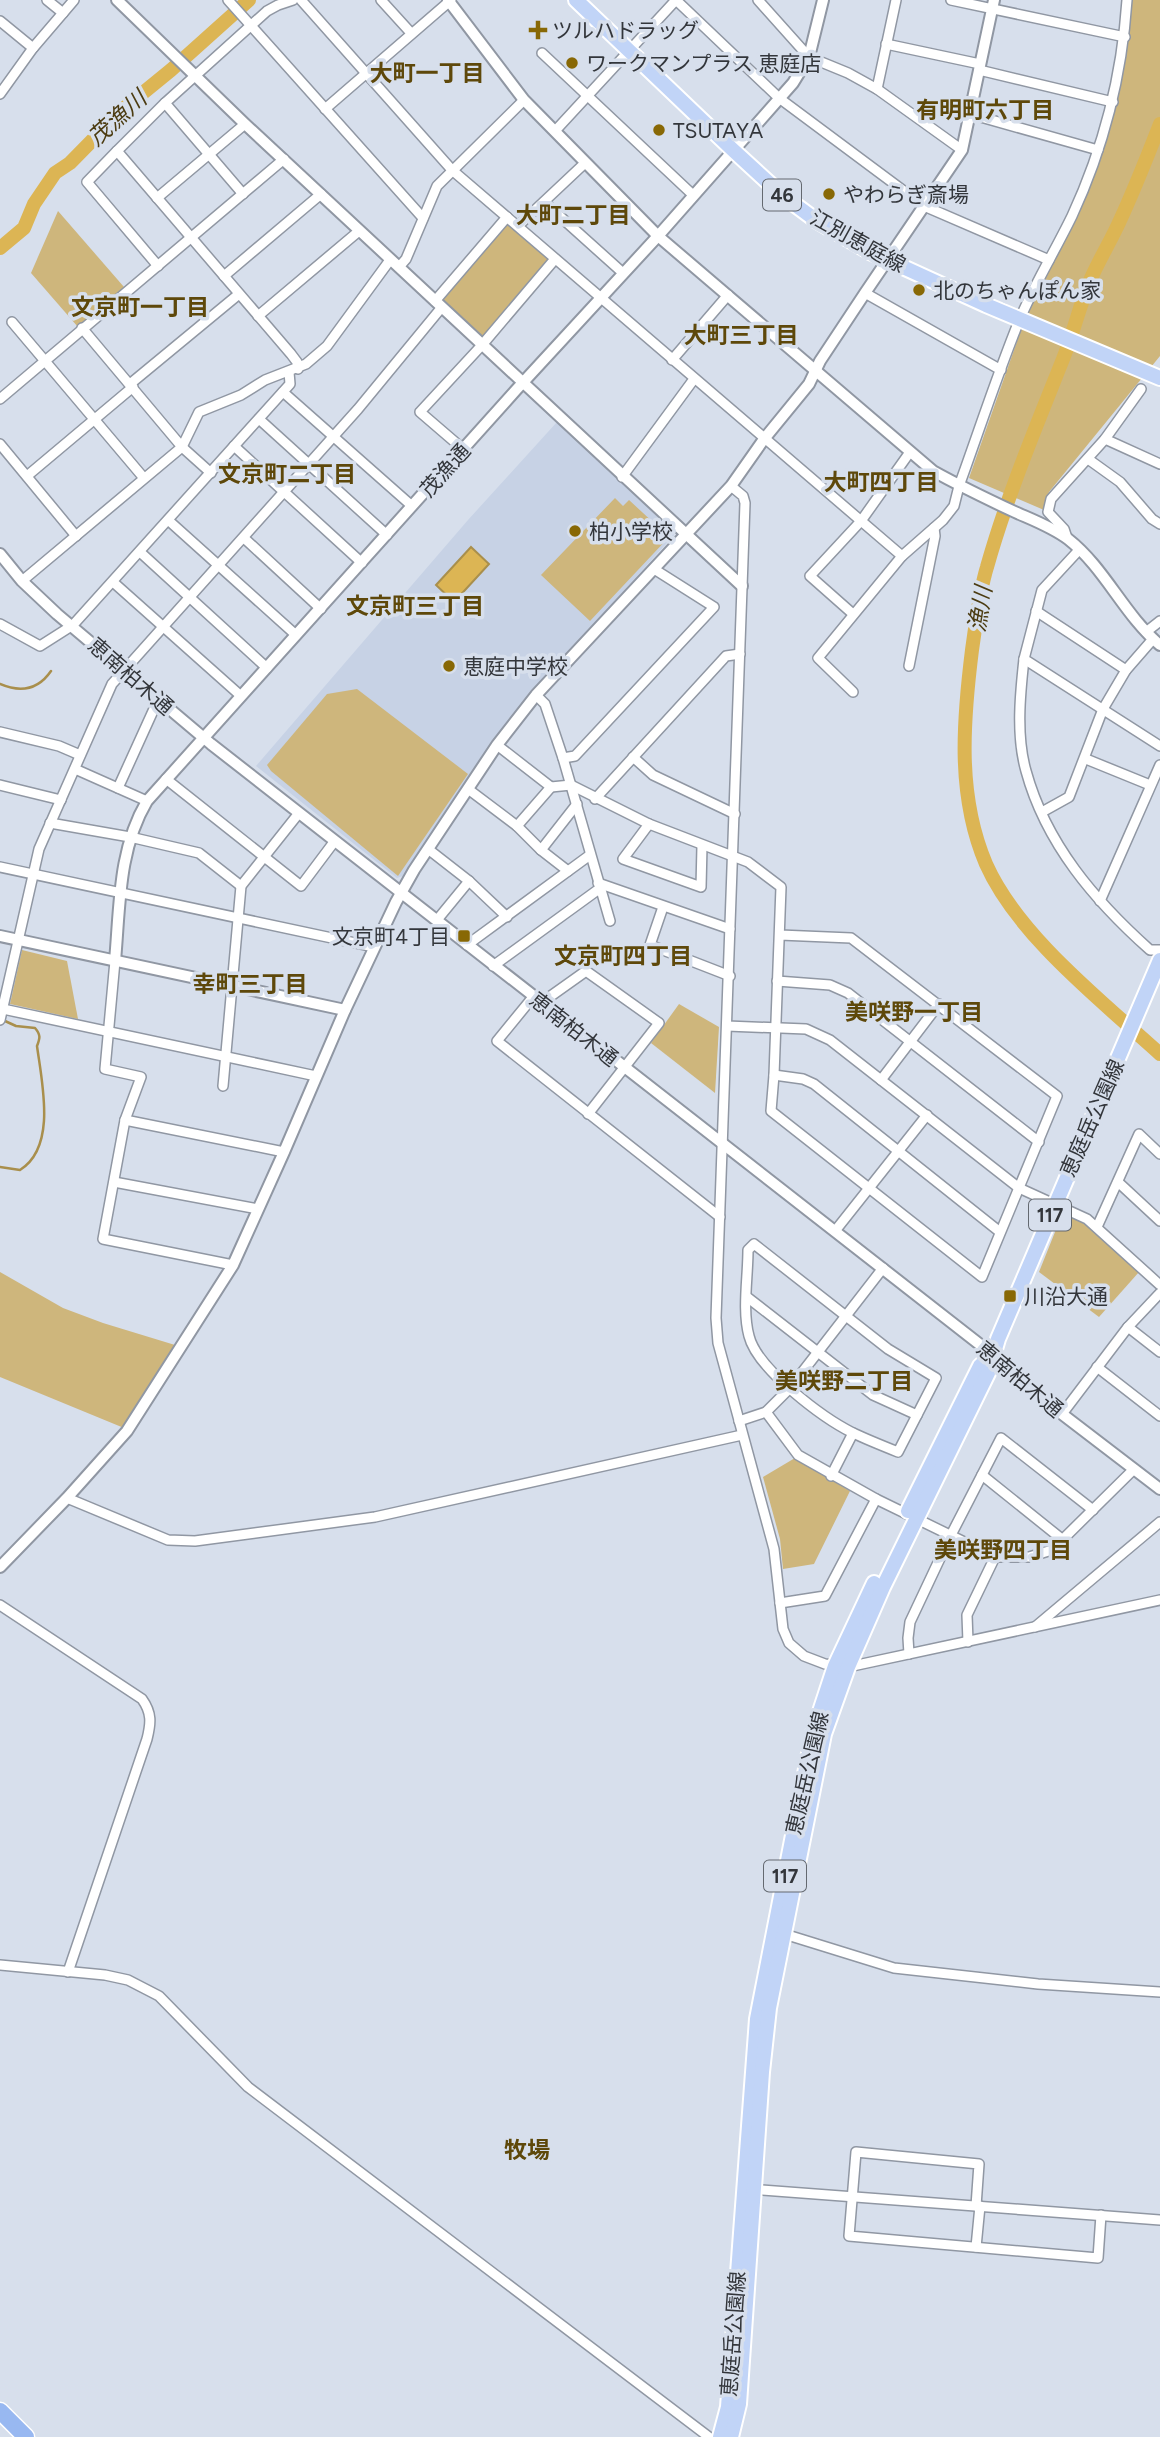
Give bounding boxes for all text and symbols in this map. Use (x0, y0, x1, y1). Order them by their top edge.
place label: ツルハドラッグ (552, 18, 699, 43)
marker: ツルハドラッグ (530, 22, 546, 38)
place label: ワークマンプラス 恵庭店 (586, 51, 821, 76)
marker: ワークマンプラス 恵庭店 (564, 55, 580, 71)
district label: 大町一丁目 (370, 59, 485, 87)
water label: 茂漁川 (82, 83, 154, 151)
district label: 有明町六丁目 (916, 96, 1054, 124)
place label: TSUTAYA (673, 118, 763, 143)
marker: TSUTAYA (651, 122, 667, 138)
road number: 46 (763, 180, 801, 210)
place label: やわらぎ斎場 (843, 182, 969, 207)
marker: やわらぎ斎場 (821, 186, 837, 202)
district label: 大町二丁目 (516, 201, 631, 229)
street label: 江別恵庭線 (806, 205, 910, 277)
place label: 北のちゃんぽん家 (933, 278, 1101, 303)
marker: 北のちゃんぽん家 (911, 282, 927, 298)
district label: 文京町一丁目 (71, 293, 209, 321)
district label: 大町三丁目 (684, 321, 799, 349)
street label: 茂漁通 (415, 438, 475, 502)
district label: 文京町二丁目 (218, 460, 356, 488)
district label: 大町四丁目 (824, 468, 939, 496)
place label: 柏小学校 (589, 519, 673, 544)
marker: 柏小学校 (567, 523, 583, 539)
water label: 漁川 (963, 581, 998, 634)
district label: 文京町三丁目 (346, 592, 484, 620)
street label: 恵南柏木通 (83, 632, 179, 720)
place label: 恵庭中学校 (463, 654, 568, 679)
marker: 恵庭中学校 (441, 658, 457, 674)
place label: 文京町4丁目 (332, 924, 450, 949)
marker: 文京町4丁目 (456, 928, 472, 944)
district label: 文京町四丁目 (554, 942, 692, 970)
district label: 幸町三丁目 (193, 970, 308, 998)
street label: 恵南柏木通 (525, 987, 623, 1071)
district label: 美咲野一丁目 (845, 998, 983, 1026)
street label: 恵庭岳公園線 (1055, 1055, 1129, 1181)
road number: 117 (1029, 1200, 1071, 1231)
place label: 川沿大通 (1024, 1284, 1108, 1309)
marker: 川沿大通 (1002, 1288, 1018, 1304)
street label: 恵南柏木通 (972, 1336, 1068, 1422)
district label: 美咲野二丁目 (775, 1367, 913, 1395)
district label: 美咲野四丁目 (934, 1536, 1072, 1564)
street label: 恵庭岳公園線 (781, 1709, 833, 1837)
road number: 117 (764, 1860, 806, 1892)
district label: 牧場 (504, 2136, 550, 2164)
street label: 恵庭岳公園線 (716, 2270, 750, 2398)

